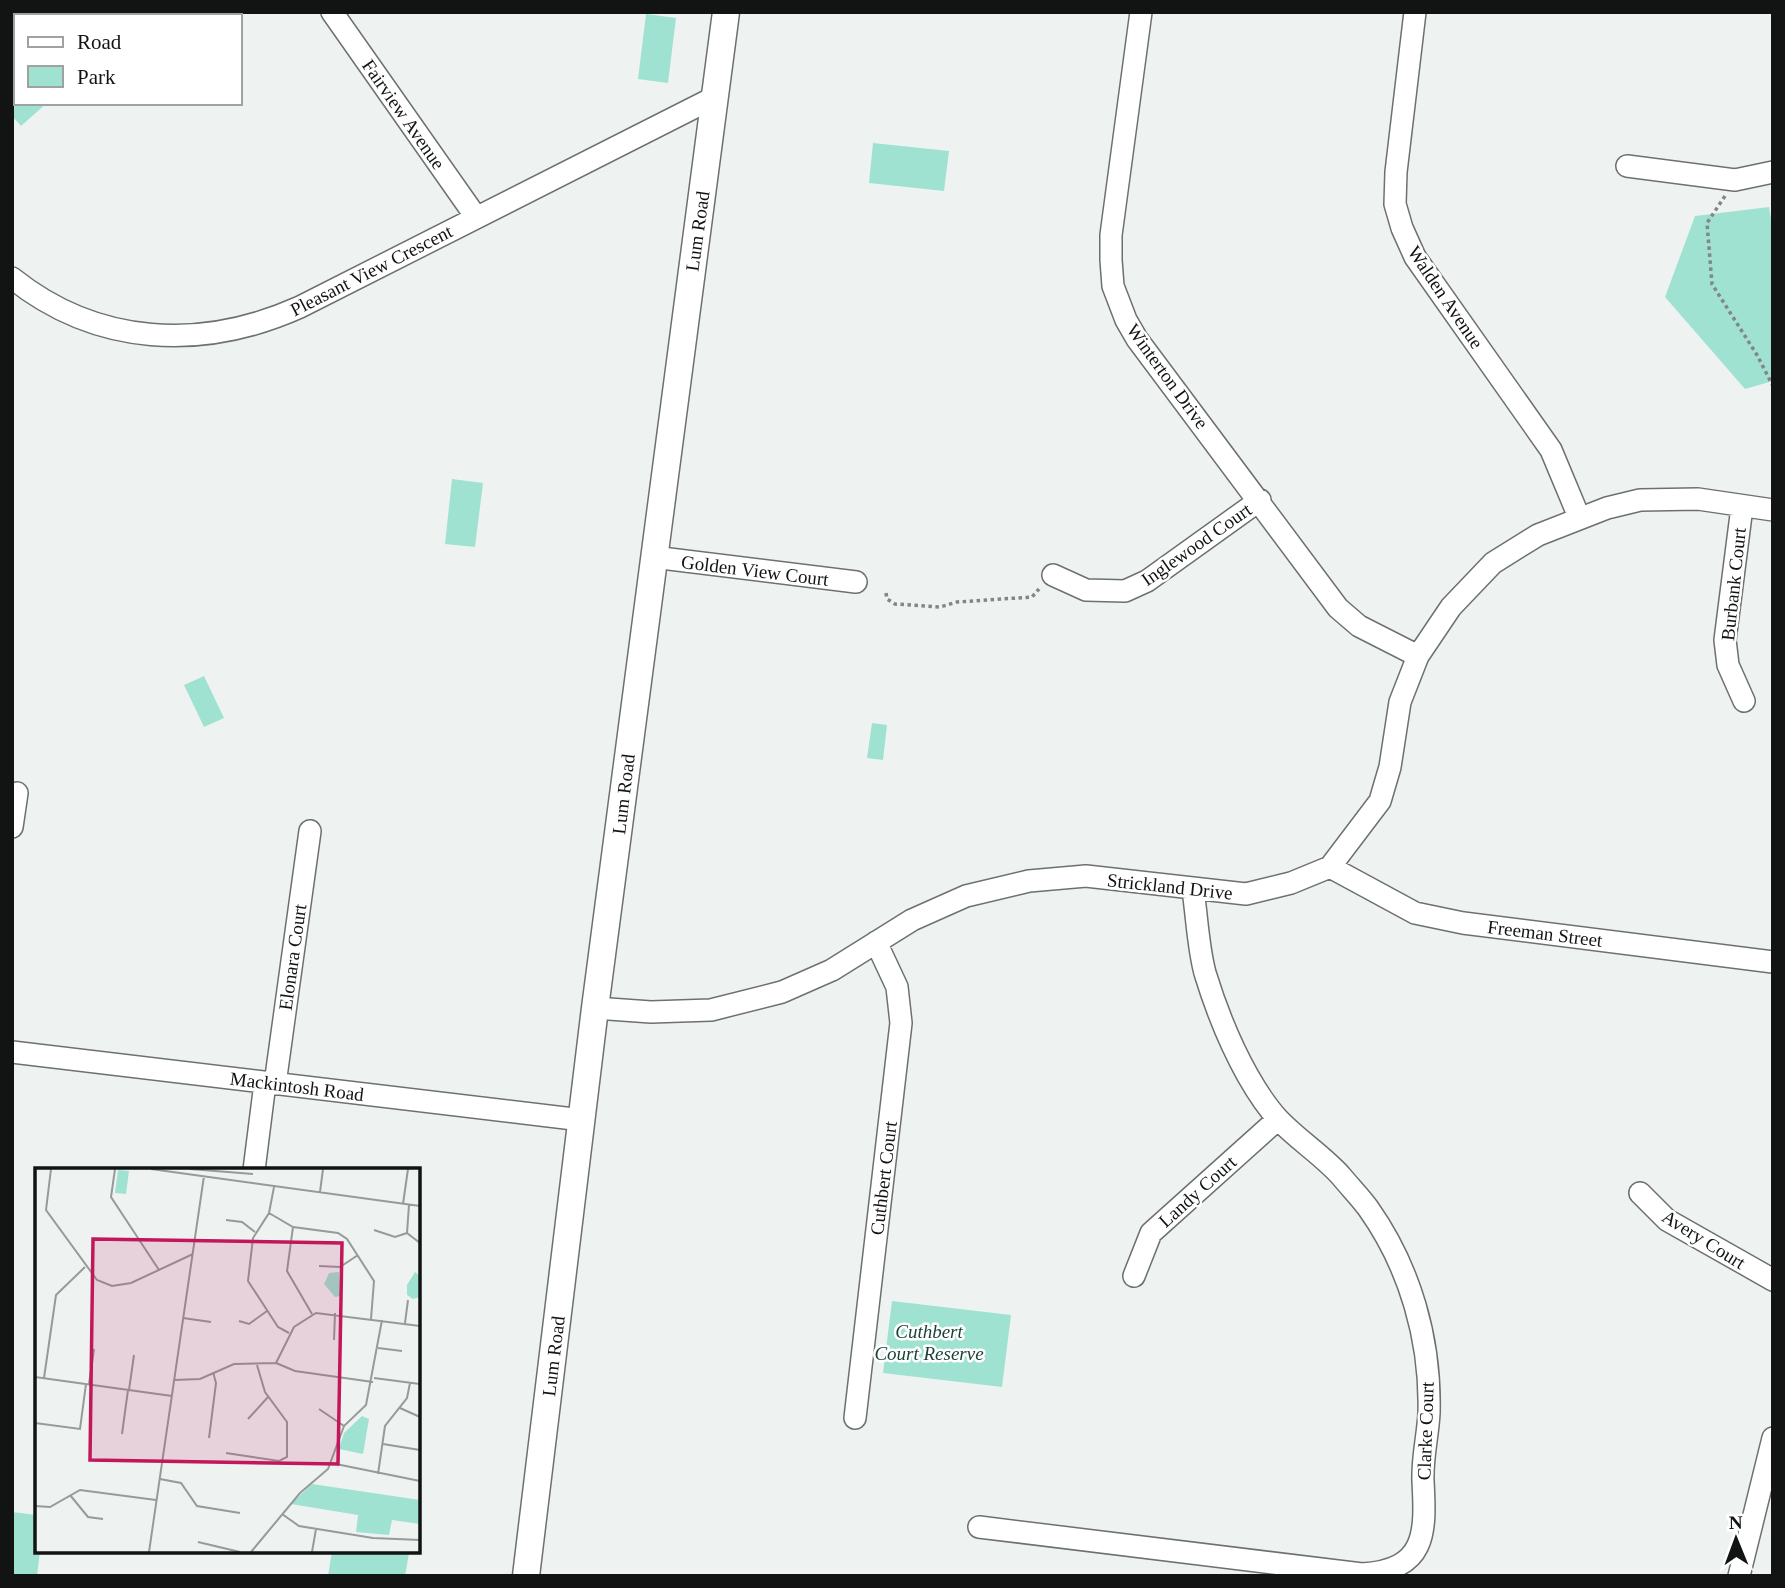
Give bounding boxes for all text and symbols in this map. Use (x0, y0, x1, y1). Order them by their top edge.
legend (14, 14, 242, 105)
text: Road (77, 30, 122, 54)
street label: Fairview Avenue (358, 55, 449, 173)
text: Park (77, 65, 116, 89)
street label: Lum Road (681, 189, 714, 273)
street label: Pleasant View Crescent (287, 220, 456, 320)
street label: Walden Avenue (1404, 242, 1488, 352)
street label: Winterton Drive (1123, 320, 1213, 433)
street label: Inglewood Court (1137, 498, 1256, 590)
street label: Burbank Court (1717, 526, 1750, 642)
street label: Golden View Court (680, 551, 831, 590)
street label: Lum Road (608, 752, 639, 835)
street label: Strickland Drive (1106, 869, 1234, 904)
street label: Elonara Court (275, 902, 310, 1012)
street label: Freeman Street (1486, 916, 1604, 951)
street label: Mackintosh Road (229, 1068, 365, 1105)
street label: Cuthbert Court (866, 1119, 901, 1236)
street label: Landy Court (1154, 1151, 1241, 1231)
inset map (35, 1168, 420, 1553)
street label: Avery Court (1658, 1206, 1750, 1274)
street label: Lum Road (538, 1314, 569, 1397)
park label: Cuthbert Court Reserve (874, 1321, 984, 1364)
street label: Clarke Court (1413, 1381, 1438, 1481)
north arrow (1701, 1504, 1771, 1574)
text: N (1729, 1512, 1743, 1533)

